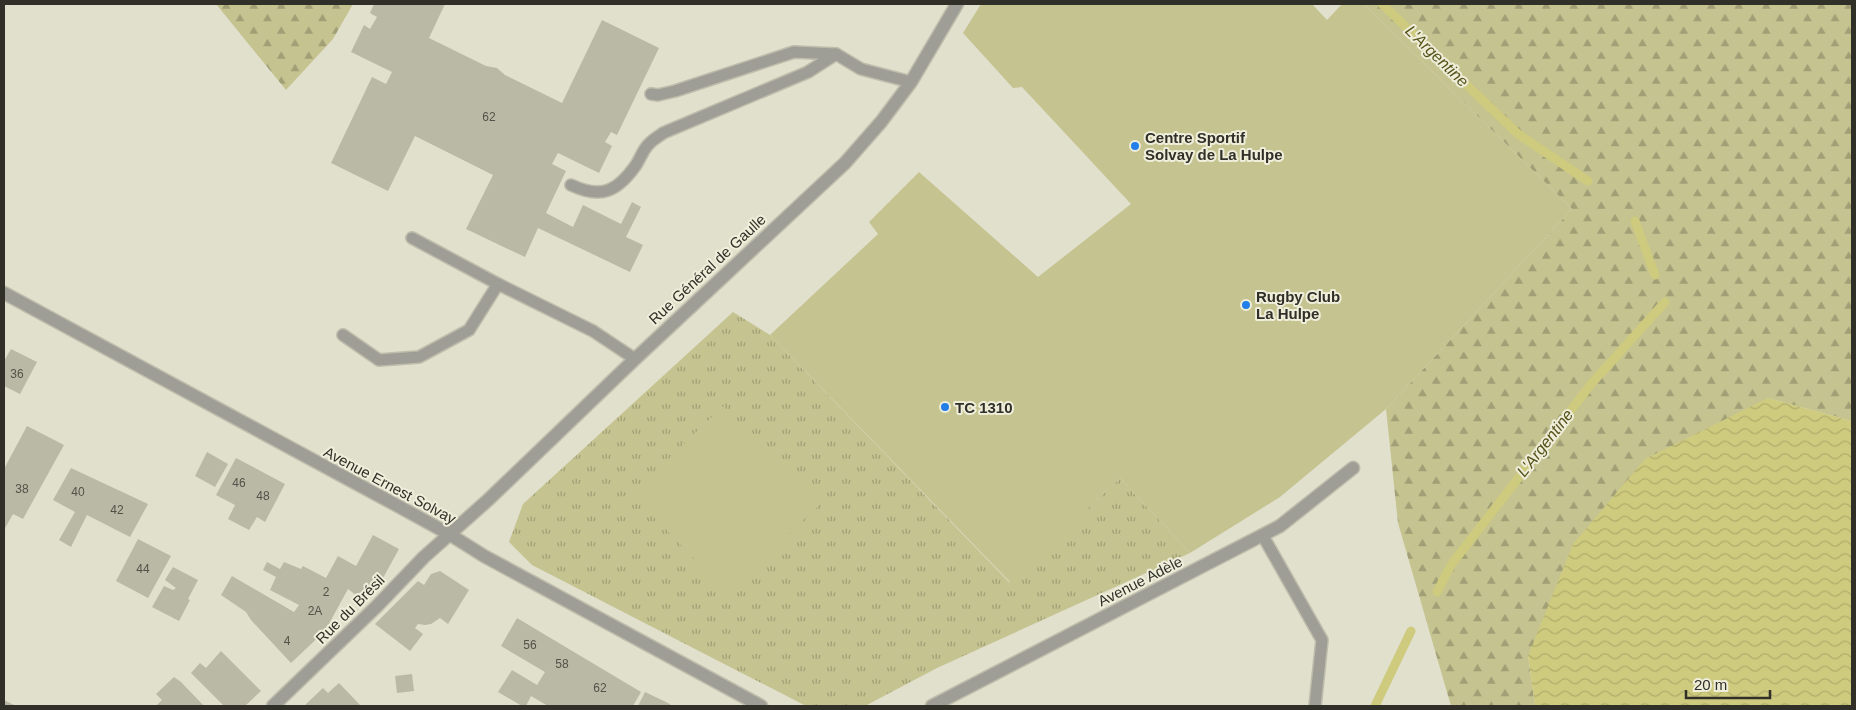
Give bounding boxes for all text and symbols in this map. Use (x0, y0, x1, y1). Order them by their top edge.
water label: L'Argentine (1402, 22, 1472, 90)
house number: 62 (482, 110, 496, 124)
place label: Centre Sportif Solvay de La Hulpe (1145, 129, 1283, 163)
marker: Centre Sportif Solvay de La Hulpe (1129, 140, 1141, 152)
street label: Rue Général de Gaulle (645, 210, 769, 328)
place label: Rugby Club La Hulpe (1256, 288, 1340, 322)
marker: Rugby Club La Hulpe (1240, 299, 1252, 311)
house number: 36 (10, 367, 24, 381)
place label: TC 1310 (955, 399, 1013, 416)
marker: TC 1310 (939, 401, 951, 413)
water label: L'Argentine (1514, 406, 1577, 480)
street label: Avenue Ernest Solvay (321, 443, 459, 527)
house number: 46 (232, 476, 246, 490)
house number: 38 (15, 482, 29, 496)
house number: 40 (71, 485, 85, 499)
house number: 48 (256, 489, 270, 503)
house number: 42 (110, 503, 124, 517)
street label: Avenue Adèle (1095, 552, 1185, 610)
house number: 44 (136, 562, 150, 576)
street label: Rue du Brésil (312, 571, 388, 647)
house number: 2 (323, 585, 330, 599)
house number: 2A (308, 604, 322, 618)
house number: 4 (284, 634, 291, 648)
house number: 56 (523, 638, 537, 652)
house number: 58 (555, 657, 569, 671)
scale bar (1686, 668, 1770, 700)
text: 20 m (1694, 676, 1727, 693)
house number: 62 (593, 681, 607, 695)

